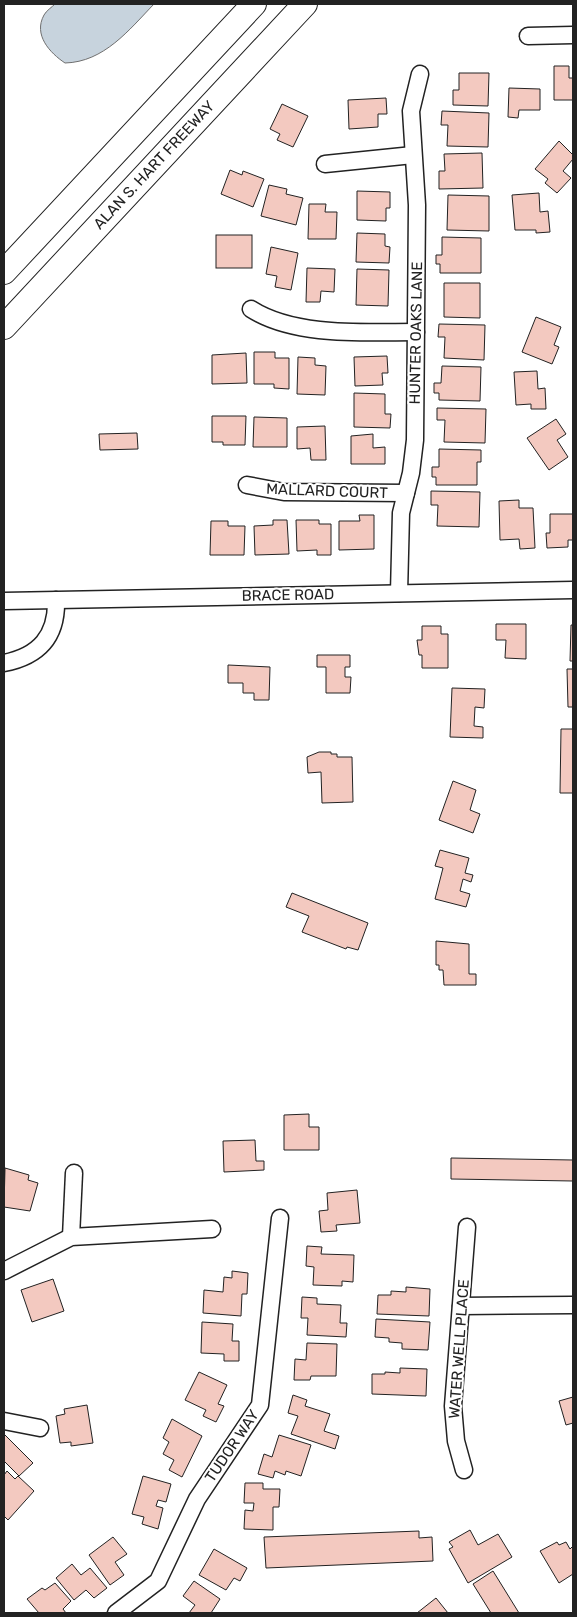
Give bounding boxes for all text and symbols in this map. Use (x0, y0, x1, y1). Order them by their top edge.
street label: ALAN S. HART FREEWAY (90, 97, 218, 233)
street label: HUNTER OAKS LANE (406, 261, 426, 405)
street label: MALLARD COURT (266, 480, 388, 502)
street label: BRACE ROAD (242, 585, 334, 605)
street label: WATER WELL PLACE (445, 1279, 473, 1419)
street label: TUDOR WAY (201, 1406, 263, 1486)

